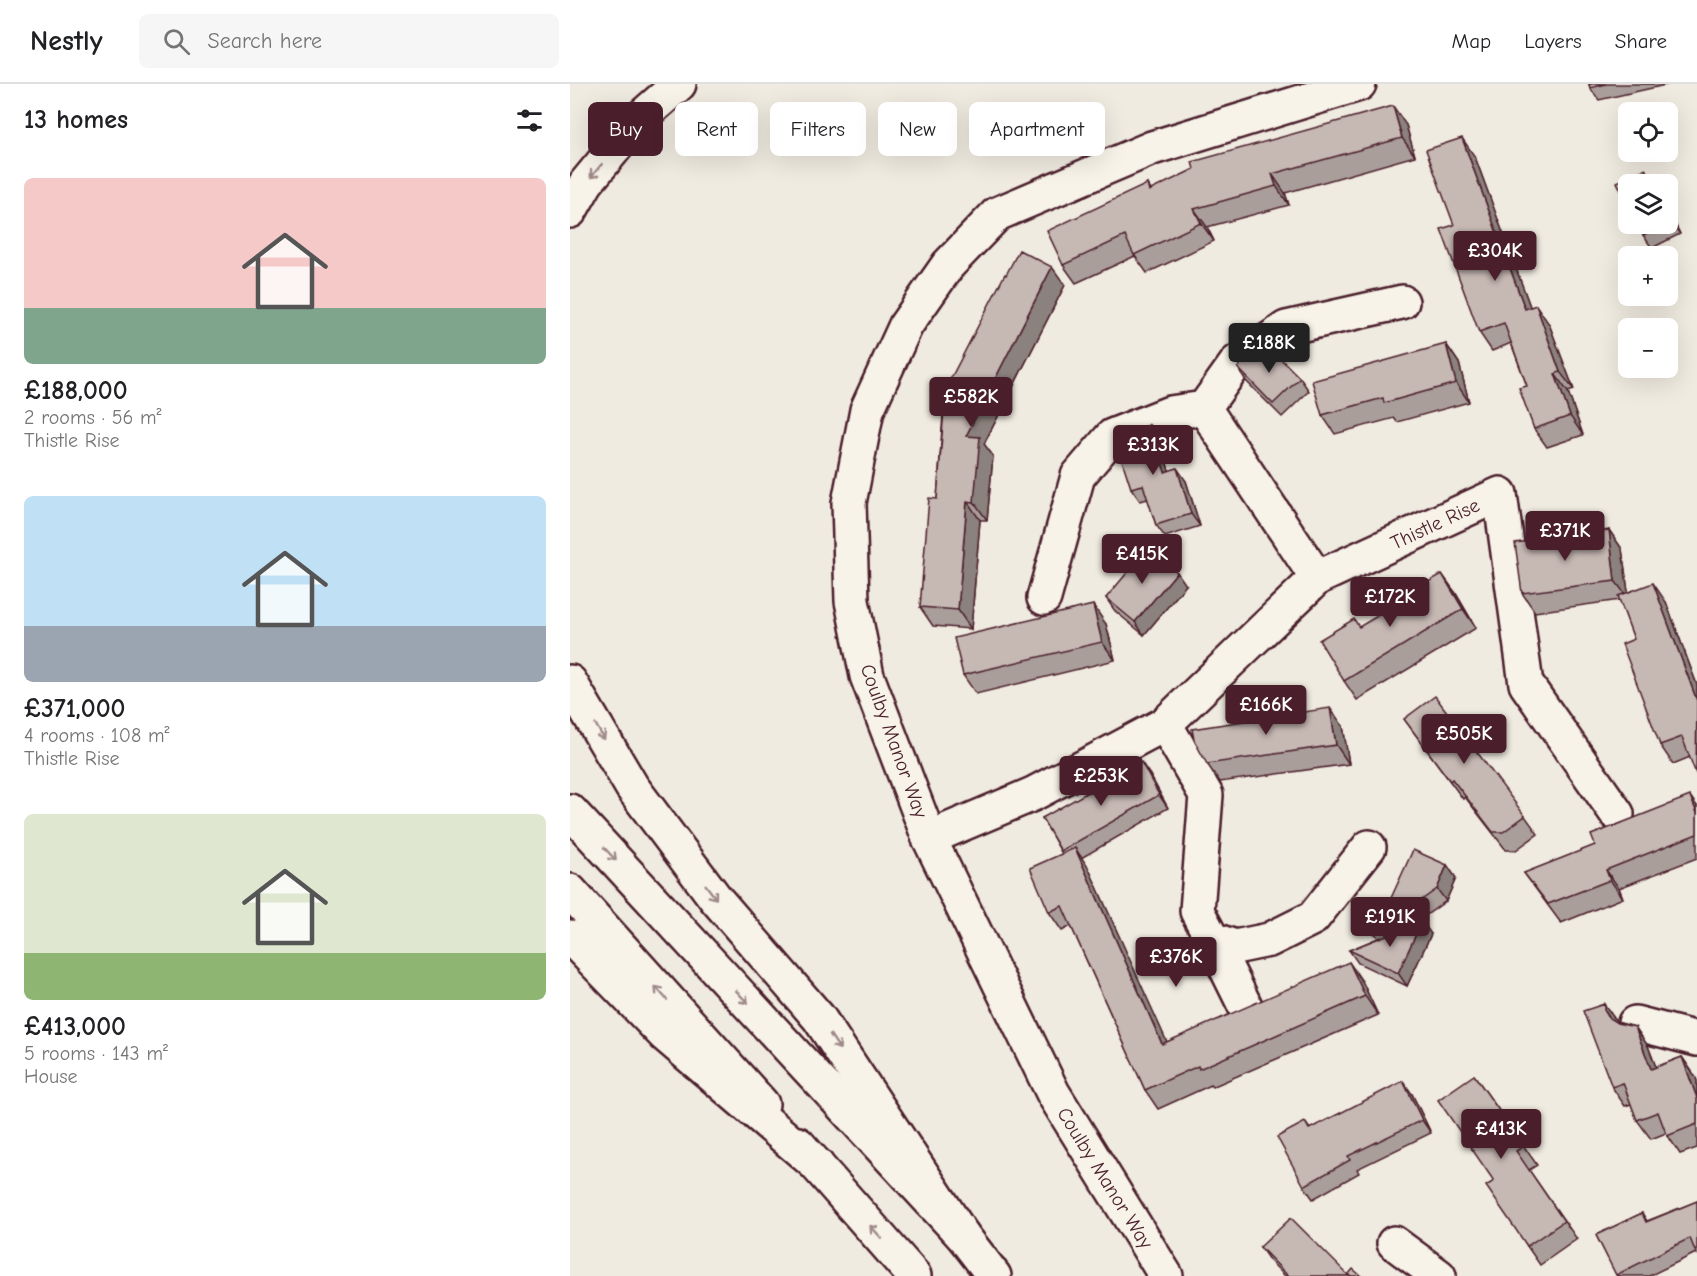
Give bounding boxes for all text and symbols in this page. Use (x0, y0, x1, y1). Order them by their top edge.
search box (139, 14, 559, 68)
text: Nestly (30, 25, 103, 57)
icon: search (160, 25, 193, 58)
text: Search here (208, 28, 322, 54)
text: Map (1452, 29, 1491, 53)
text: Layers (1524, 29, 1582, 53)
text: Share (1615, 29, 1667, 53)
chip: Buy (588, 102, 663, 156)
chip: Rent (675, 102, 758, 156)
chip: Filters (770, 102, 866, 156)
chip: New (878, 102, 957, 156)
chip: Apartment (969, 102, 1105, 156)
map controls (1618, 102, 1678, 378)
button: locate (1618, 102, 1678, 162)
icon: filters (513, 104, 546, 137)
text: 13 homes (24, 105, 128, 135)
one-way arrow (589, 163, 602, 179)
button: layers (1618, 174, 1678, 234)
icon: home (231, 217, 339, 325)
pin: £304K (1453, 231, 1537, 282)
text: £304K (1467, 239, 1523, 262)
button: + (1618, 246, 1678, 306)
button: − (1618, 318, 1678, 378)
pin: £188K (1227, 323, 1311, 374)
text: £188K (1243, 331, 1295, 354)
text: £188,000 (24, 376, 128, 406)
pin: £582K (929, 377, 1013, 428)
text: £582K (943, 385, 999, 408)
text: 2 rooms · 56 m² (24, 406, 162, 429)
pin: £313K (1111, 425, 1195, 476)
text: Thistle Rise (24, 429, 120, 452)
text: £313K (1127, 433, 1179, 456)
street label: Thistle Rise (1387, 493, 1483, 555)
pin: £371K (1523, 511, 1607, 562)
text: £371K (1539, 519, 1591, 542)
pin: £415K (1100, 534, 1184, 585)
icon: home (231, 535, 339, 643)
text: £415K (1116, 542, 1168, 565)
pin: £172K (1348, 577, 1432, 628)
text: £172K (1364, 585, 1416, 608)
street label: Coulby Manor Way (855, 661, 933, 821)
pin: £166K (1224, 685, 1308, 736)
text: £166K (1239, 693, 1293, 716)
text: £371,000 (24, 694, 125, 724)
pin: £505K (1422, 714, 1506, 765)
text: £505K (1435, 722, 1493, 745)
one-way arrow (594, 723, 606, 740)
text: 4 rooms · 108 m² (24, 724, 169, 747)
text: Thistle Rise (24, 747, 120, 770)
pin: £253K (1059, 756, 1143, 807)
text: £253K (1074, 764, 1128, 787)
one-way arrow (603, 846, 617, 861)
icon: home (231, 853, 339, 961)
one-way arrow (704, 884, 717, 900)
pin: £191K (1348, 897, 1432, 948)
text: £191K (1365, 905, 1415, 928)
pin: £376K (1134, 937, 1218, 988)
text: £376K (1150, 945, 1202, 968)
one-way arrow (654, 985, 669, 1000)
one-way arrow (735, 989, 749, 1004)
text: £413,000 (24, 1012, 126, 1042)
one-way arrow (829, 1034, 841, 1050)
text: 5 rooms · 143 m² (24, 1042, 168, 1065)
text: House (24, 1065, 78, 1088)
street label: Coulby Manor Way (1052, 1103, 1158, 1253)
pin: £413K (1459, 1109, 1543, 1160)
text: £413K (1475, 1117, 1527, 1140)
one-way arrow (869, 1224, 883, 1239)

